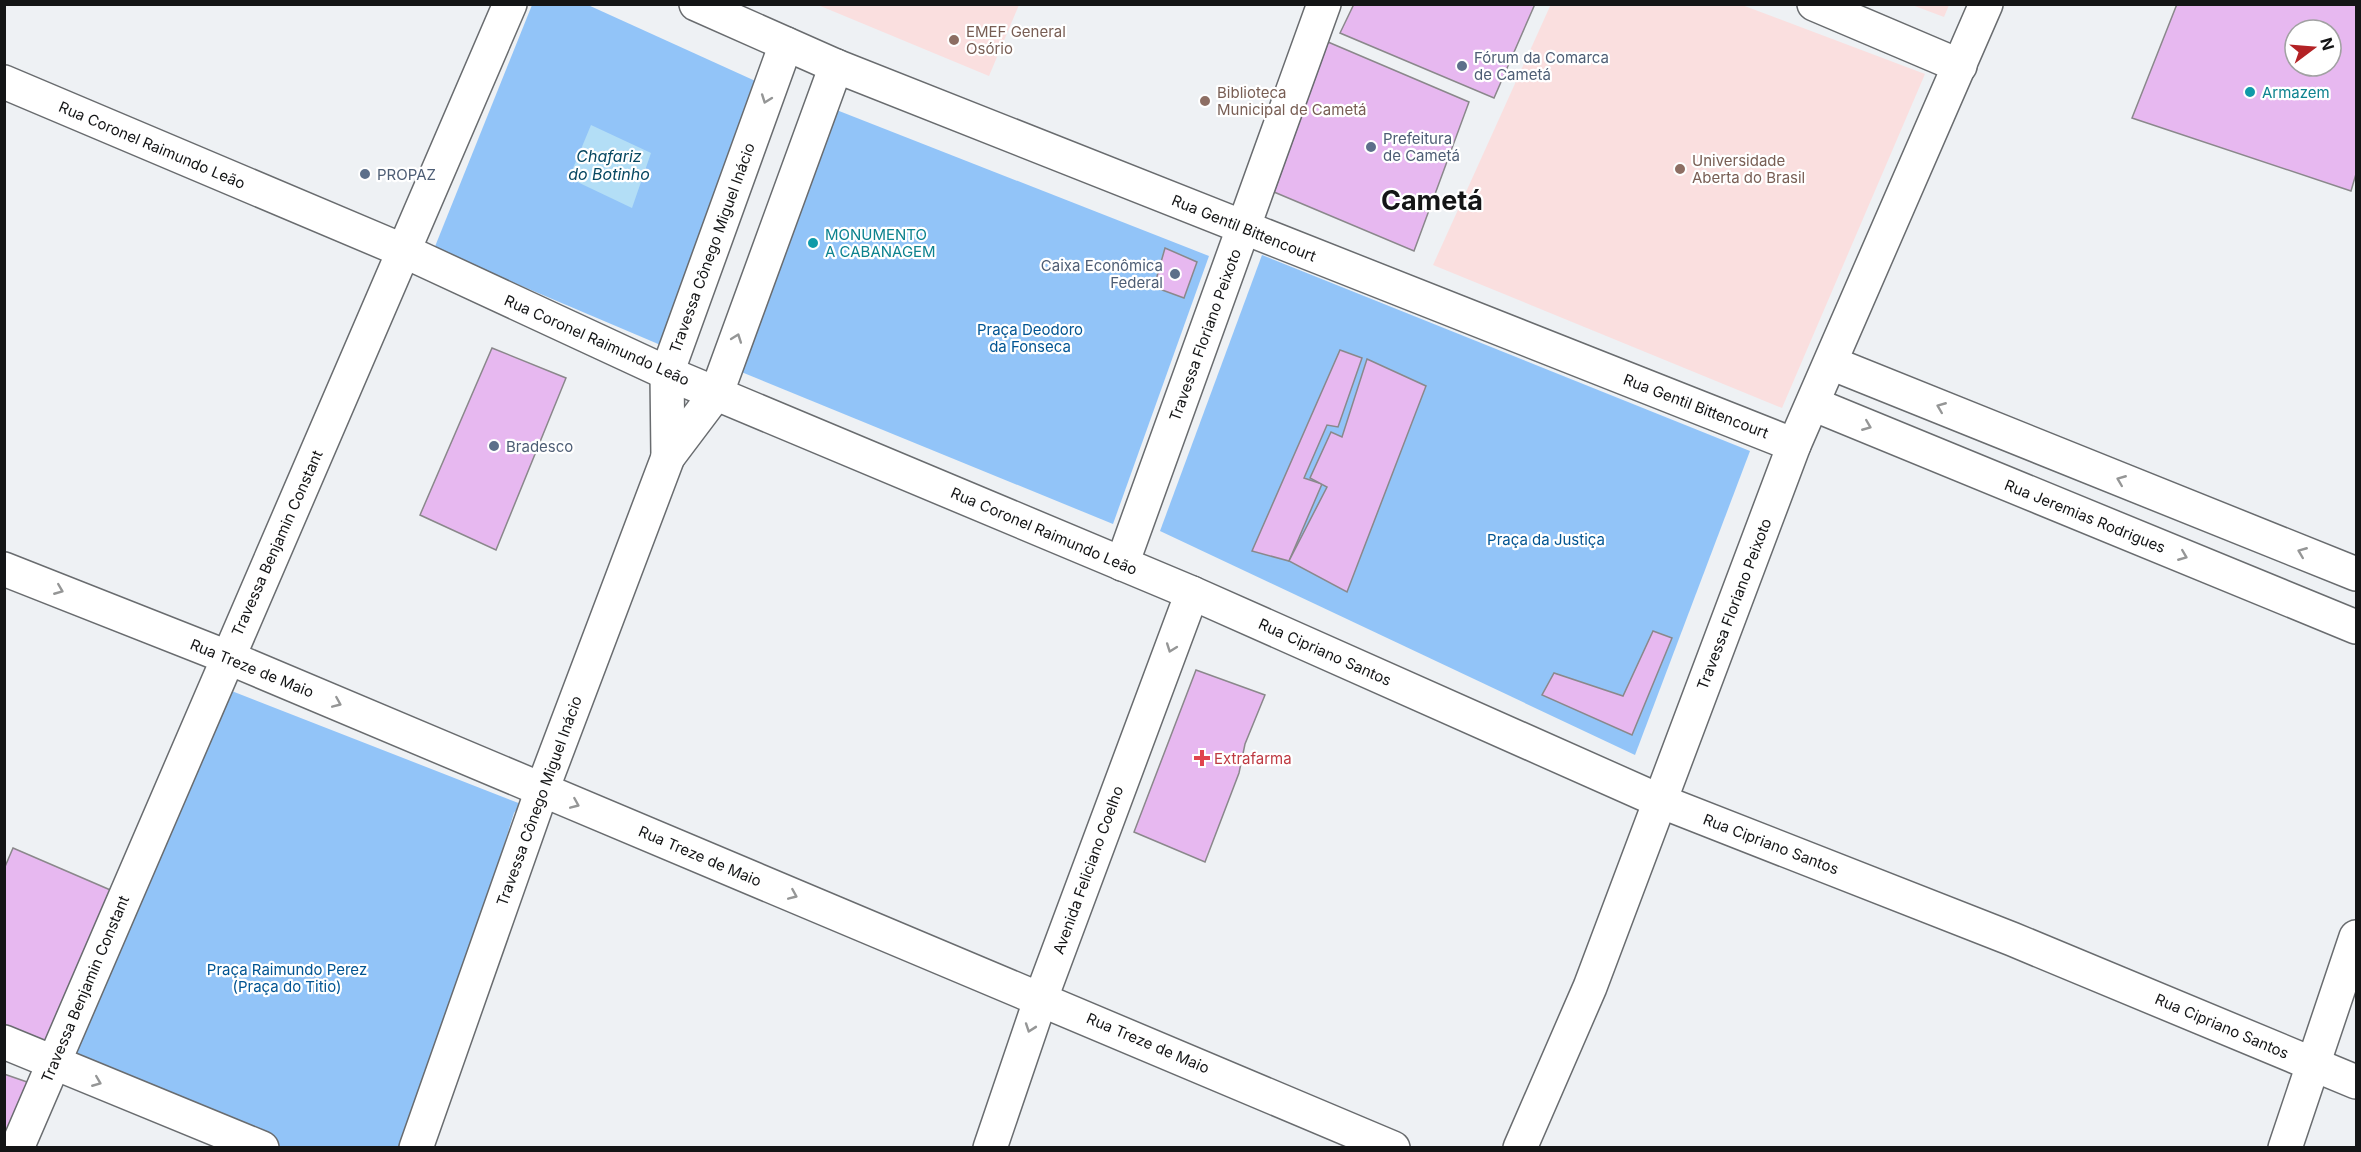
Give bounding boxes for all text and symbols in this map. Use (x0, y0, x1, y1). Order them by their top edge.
north arrow (2283, 18, 2343, 78)
place label: EMEF General Osório (966, 22, 1066, 58)
marker: EMEF General Osório (947, 33, 961, 47)
text: N (2316, 35, 2339, 52)
place label: Fórum da Comarca de Cametá (1474, 48, 1609, 84)
marker: Fórum da Comarca de Cametá (1455, 59, 1469, 73)
place label: Biblioteca Municipal de Cametá (1217, 83, 1367, 119)
place label: Armazem (2262, 83, 2330, 102)
marker: Armazem (2243, 85, 2257, 99)
one-way arrow (760, 93, 773, 104)
marker: Biblioteca Municipal de Cametá (1198, 94, 1212, 108)
street label: Rua Coronel Raimundo Leão (56, 97, 248, 193)
place label: Prefeitura de Cametá (1383, 129, 1460, 165)
street label: Travessa Cônego Miguel Inácio (665, 140, 759, 356)
marker: Prefeitura de Cametá (1364, 140, 1378, 154)
water label: Chafariz do Botinho (568, 146, 650, 184)
place label: Universidade Aberta do Brasil (1692, 151, 1805, 187)
marker: Universidade Aberta do Brasil (1673, 162, 1687, 176)
place label: PROPAZ (377, 165, 436, 184)
marker: PROPAZ (358, 167, 372, 181)
district label: Cametá (1381, 184, 1483, 217)
street label: Rua Gentil Bittencourt (1169, 190, 1319, 266)
place label: MONUMENTO A CABANAGEM (825, 225, 936, 261)
marker: MONUMENTO A CABANAGEM (806, 236, 820, 250)
street label: Travessa Floriano Peixoto (1165, 246, 1245, 424)
place label: Caixa Econômica Federal (1041, 256, 1163, 292)
marker: Caixa Econômica Federal (1168, 267, 1182, 281)
street label: Rua Coronel Raimundo Leão (501, 291, 693, 389)
park label: Praça Deodoro da Fonseca (977, 320, 1083, 356)
one-way arrow (729, 333, 742, 343)
street label: Rua Gentil Bittencourt (1621, 370, 1771, 442)
one-way arrow (1936, 402, 1947, 414)
one-way arrow (1861, 419, 1872, 431)
place label: Bradesco (506, 437, 573, 456)
marker: Bradesco (487, 439, 501, 453)
street label: Travessa Benjamin Constant (227, 447, 327, 639)
street label: Rua Jeremias Rodrigues (2002, 475, 2168, 557)
one-way arrow (2117, 475, 2128, 487)
street label: Rua Coronel Raimundo Leão (948, 483, 1140, 579)
street label: Travessa Floriano Peixoto (1693, 516, 1775, 692)
park label: Praça da Justiça (1487, 530, 1605, 549)
one-way arrow (2298, 547, 2308, 560)
one-way arrow (2177, 549, 2188, 561)
one-way arrow (53, 583, 64, 596)
street label: Rua Cipriano Santos (1256, 614, 1394, 690)
street label: Rua Treze de Maio (187, 635, 317, 701)
one-way arrow (1166, 642, 1179, 653)
street label: Travessa Cônego Miguel Inácio (492, 693, 586, 909)
one-way arrow (330, 696, 341, 708)
place label: Extrafarma (1214, 749, 1292, 768)
marker: Extrafarma (1195, 751, 1209, 765)
street label: Avenida Feliciano Coelho (1049, 783, 1127, 957)
one-way arrow (568, 797, 579, 809)
street label: Rua Cipriano Santos (1701, 809, 1841, 879)
street label: Rua Treze de Maio (636, 822, 764, 890)
one-way arrow (787, 888, 798, 900)
street label: Travessa Benjamin Constant (37, 893, 133, 1085)
park label: Praça Raimundo Perez (Praça do Titio) (207, 960, 367, 996)
street label: Rua Cipriano Santos (2152, 989, 2292, 1063)
street label: Rua Treze de Maio (1084, 1009, 1212, 1077)
one-way arrow (1025, 1022, 1038, 1033)
one-way arrow (91, 1075, 102, 1087)

